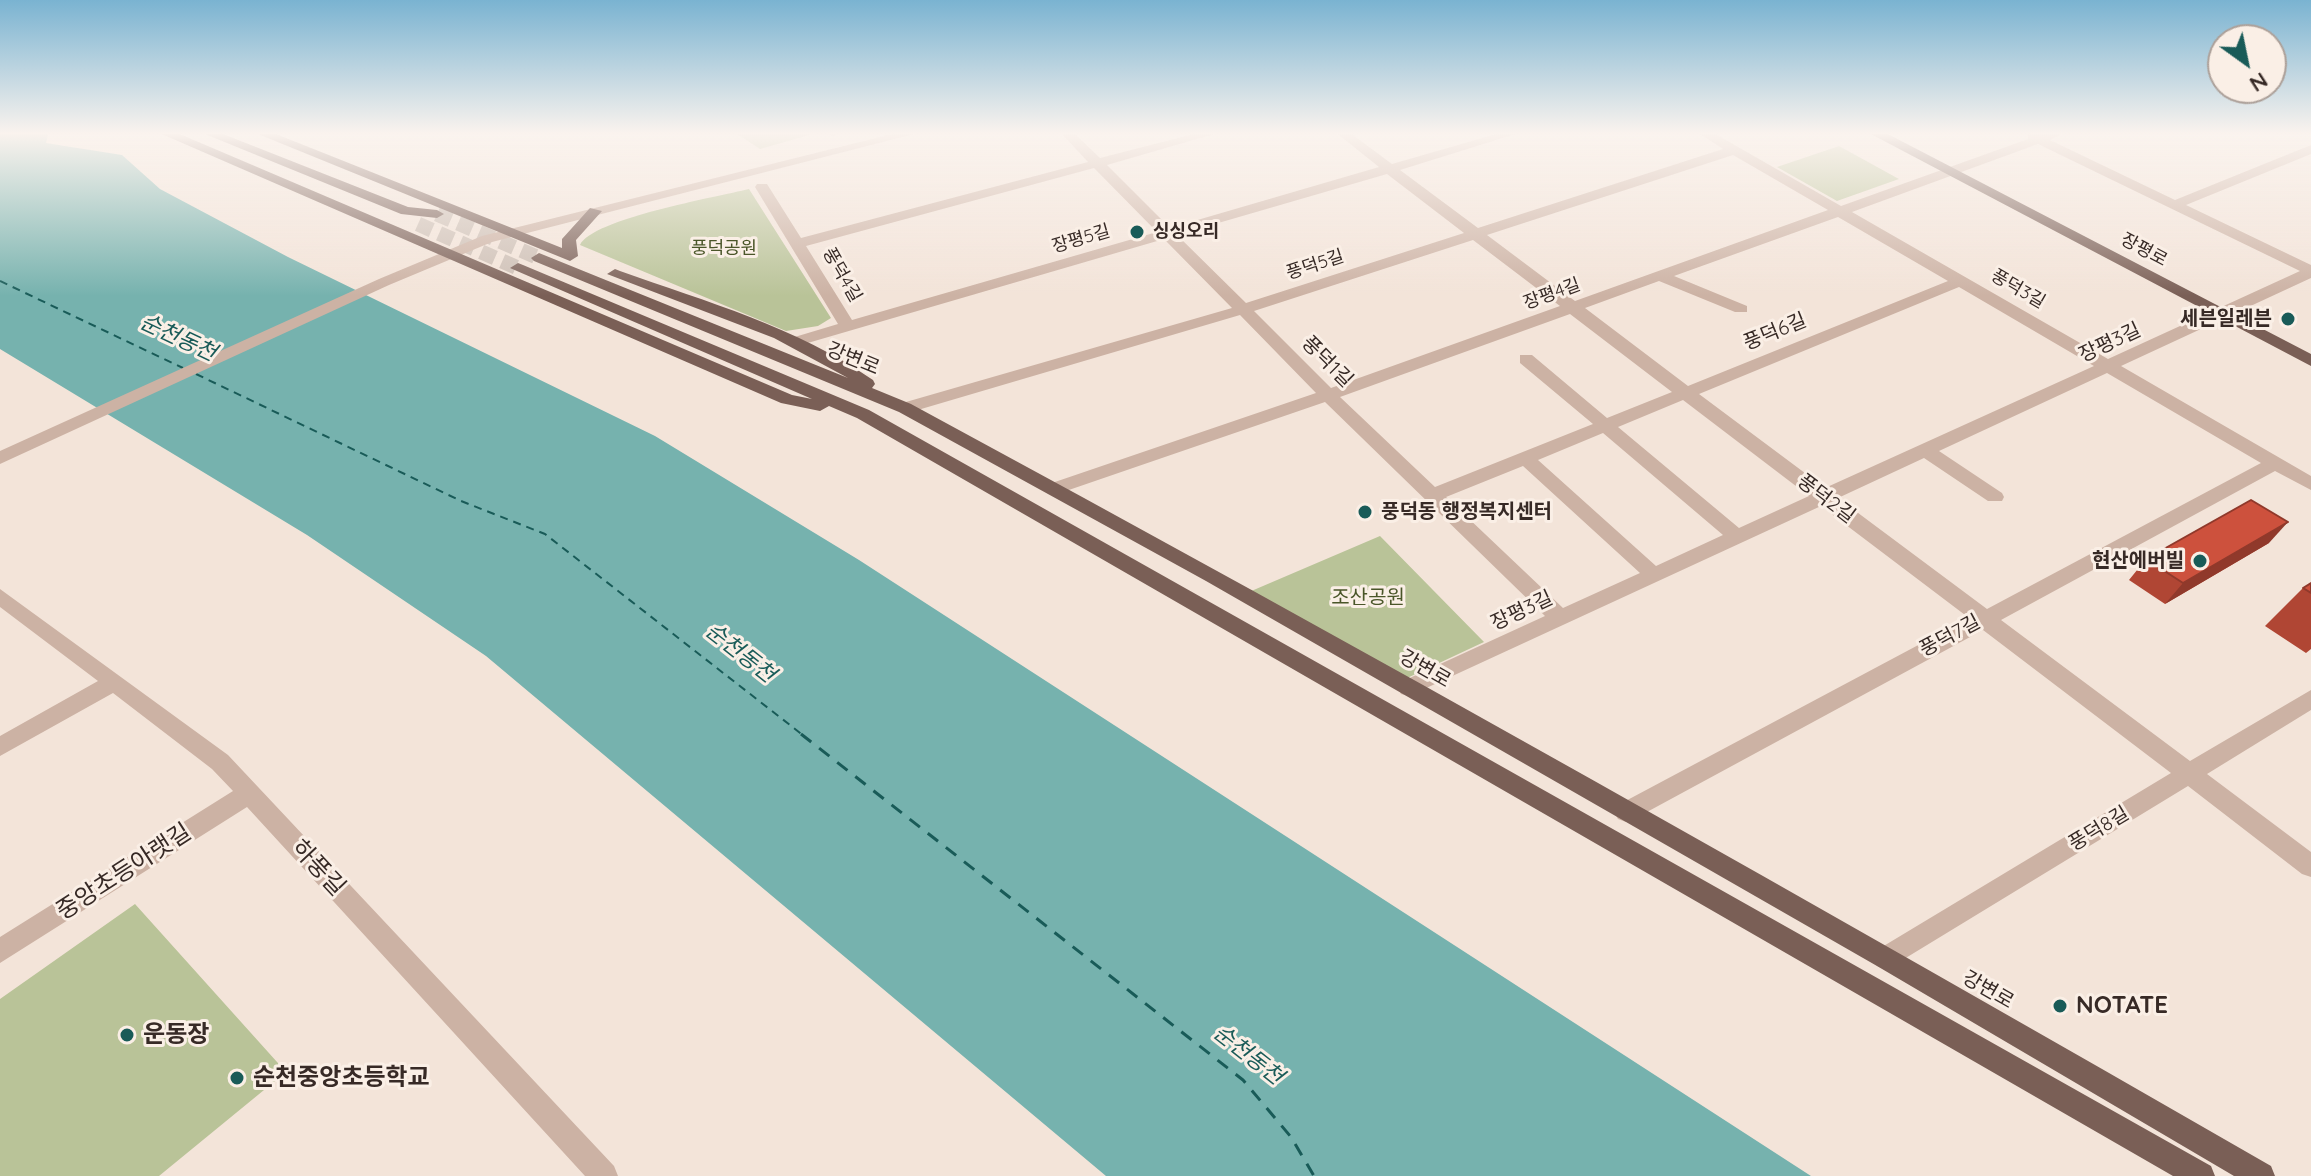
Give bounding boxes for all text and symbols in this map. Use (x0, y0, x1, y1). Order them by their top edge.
north arrow (2207, 24, 2287, 104)
text: N (2245, 66, 2273, 99)
street label: 장평5길 (1049, 220, 1113, 258)
place label: 싱싱오리 (1153, 221, 1219, 243)
marker: 싱싱오리 (1128, 223, 1146, 241)
street label: 장평로 (2117, 229, 2171, 271)
park label: 풍덕공원 (691, 238, 757, 260)
street label: 풍덕4길 (818, 244, 866, 306)
street label: 풍덕5길 (1283, 246, 1347, 284)
street label: 풍덕3길 (1987, 265, 2049, 313)
street label: 장평4길 (1521, 274, 1583, 314)
place label: 세븐일레븐 (2180, 307, 2272, 331)
water label: 순천동천 (136, 309, 220, 367)
street label: 풍덕6길 (1740, 309, 1810, 355)
marker: 세븐일레븐 (2279, 310, 2297, 328)
street label: 장평3길 (2075, 318, 2145, 368)
street label: 풍덕1길 (1296, 331, 1358, 393)
street label: 강변로 (823, 338, 883, 380)
street label: 풍덕2길 (1792, 469, 1860, 529)
place label: 풍덕동 행정복지센터 (1381, 500, 1552, 524)
marker: 풍덕동 행정복지센터 (1356, 503, 1374, 521)
place label: 현산에버빌 (2092, 549, 2184, 573)
marker: 현산에버빌 (2191, 552, 2209, 570)
park label: 조산공원 (1331, 586, 1405, 610)
street label: 장평3길 (1487, 586, 1557, 636)
street label: 풍덕7길 (1915, 610, 1985, 662)
water label: 순천동천 (700, 618, 780, 688)
street label: 강변로 (1395, 645, 1455, 693)
street label: 풍덕8길 (2065, 802, 2133, 856)
street label: 중앙초등아랫길 (51, 818, 197, 926)
street label: 하풍길 (285, 834, 351, 902)
street label: 강변로 (1958, 966, 2018, 1014)
place label: NOTATE (2076, 992, 2168, 1020)
marker: NOTATE (2051, 997, 2069, 1015)
water label: 순천동천 (1208, 1020, 1288, 1090)
place label: 운동장 (143, 1021, 209, 1049)
marker: 운동장 (118, 1026, 136, 1044)
place label: 순천중앙초등학교 (253, 1064, 430, 1092)
marker: 순천중앙초등학교 (228, 1069, 246, 1087)

